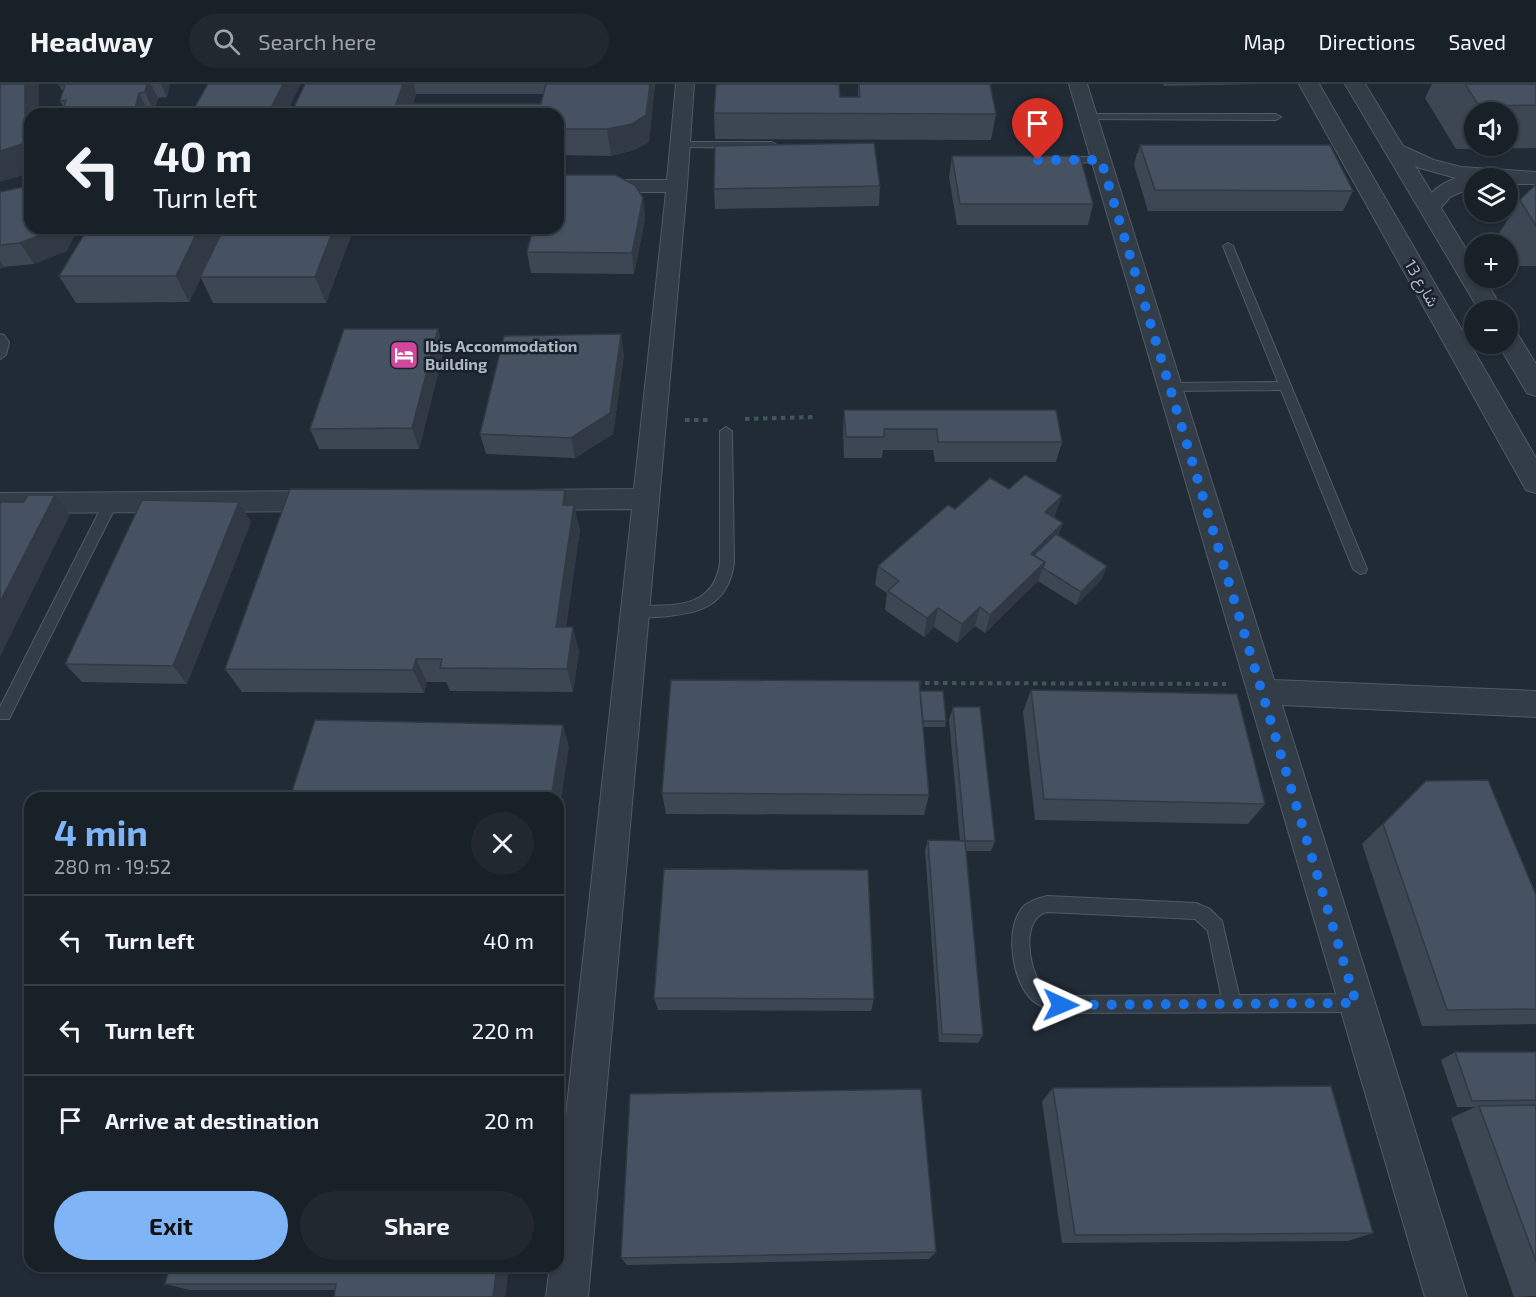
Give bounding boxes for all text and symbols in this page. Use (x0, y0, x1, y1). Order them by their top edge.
search box (189, 14, 609, 68)
text: Headway (30, 24, 153, 58)
icon: search (210, 25, 243, 58)
text: Search here (258, 28, 376, 54)
text: Map (1243, 29, 1286, 54)
text: Directions (1319, 29, 1415, 54)
text: Saved (1448, 29, 1506, 54)
pin (1012, 98, 1063, 160)
map controls (1464, 102, 1518, 354)
button: sound (1464, 102, 1518, 156)
icon: arrive (1021, 107, 1054, 140)
text: 40 m (153, 130, 252, 180)
icon: left (54, 132, 132, 210)
button: layers (1464, 168, 1518, 222)
text: Turn left (153, 181, 257, 213)
button: + (1464, 234, 1518, 288)
street label: شارع 13 (1399, 256, 1443, 311)
button: − (1464, 300, 1518, 354)
place label: Ibis Accommodation Building (425, 336, 577, 373)
hotel icon: Ibis Accommodation Building (388, 339, 420, 371)
text: 4 min (54, 810, 148, 853)
button: close (471, 812, 534, 875)
text: 280 m · 19:52 (54, 854, 171, 878)
icon: left (54, 924, 87, 957)
text: Turn left (105, 927, 194, 953)
text: 40 m (483, 927, 534, 953)
position arrow (1029, 973, 1093, 1037)
icon: left (54, 1014, 87, 1047)
text: Turn left (105, 1017, 194, 1043)
text: 220 m (472, 1017, 534, 1043)
icon: arrive (54, 1104, 87, 1137)
text: Arrive at destination (105, 1107, 319, 1133)
text: 20 m (484, 1107, 534, 1133)
button: Exit (54, 1191, 288, 1260)
button: Share (300, 1191, 534, 1260)

